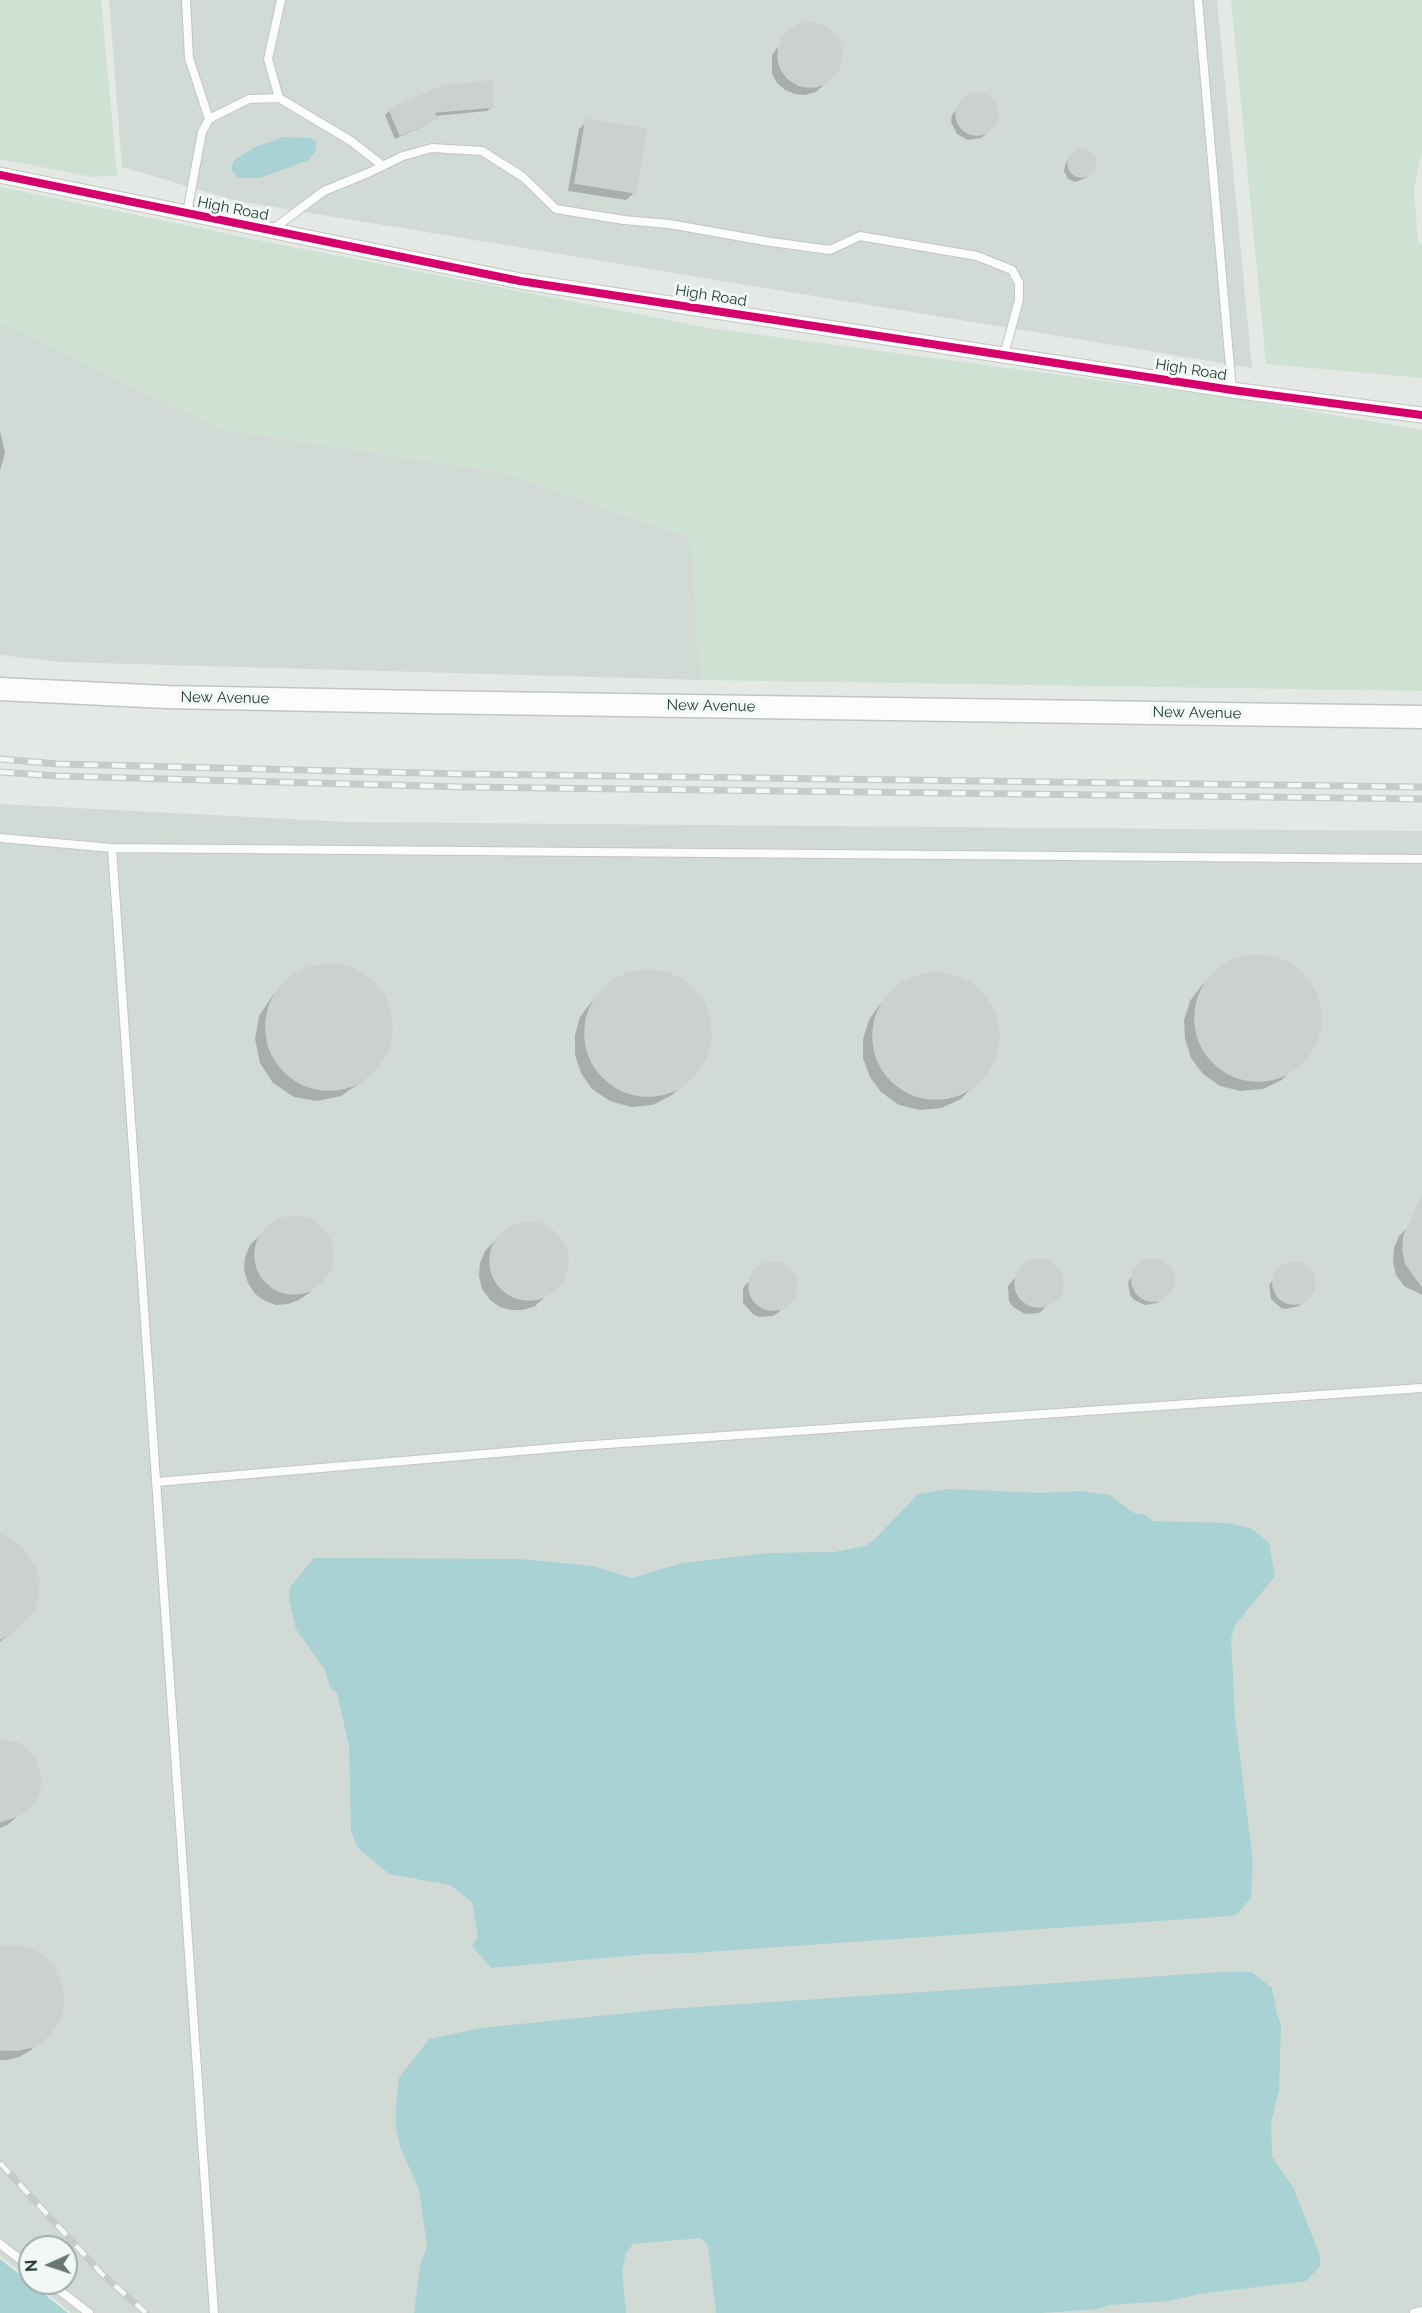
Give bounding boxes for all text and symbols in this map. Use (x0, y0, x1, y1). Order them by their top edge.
street label: High Road (196, 193, 270, 225)
street label: High Road (674, 281, 748, 311)
street label: High Road (1154, 355, 1228, 385)
street label: New Avenue (180, 688, 270, 708)
street label: New Avenue (666, 696, 756, 716)
street label: New Avenue (1152, 703, 1242, 723)
north arrow (18, 2235, 78, 2295)
text: N (22, 2259, 41, 2272)

